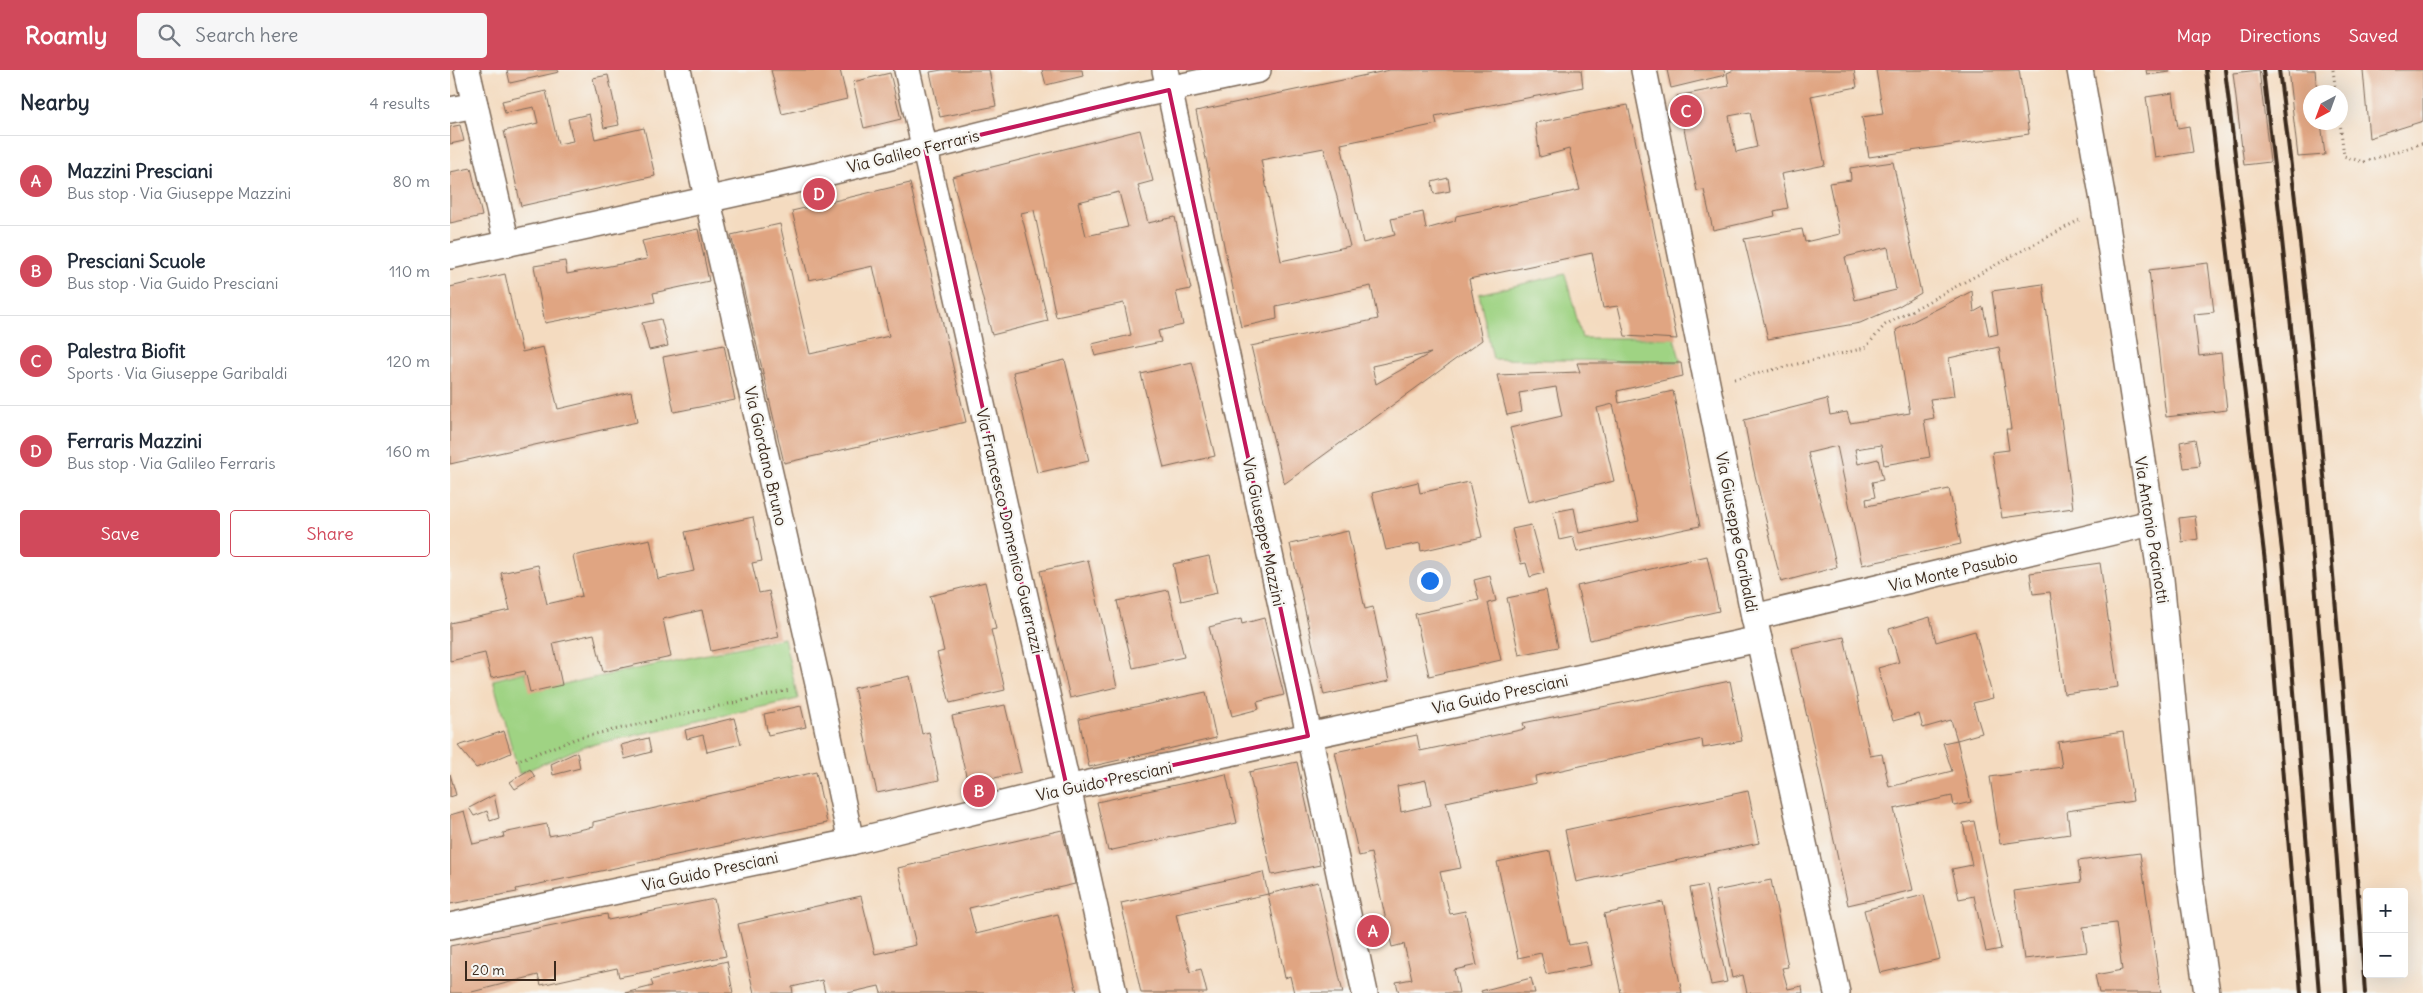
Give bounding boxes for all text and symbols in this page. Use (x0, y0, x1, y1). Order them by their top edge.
search box (137, 13, 487, 58)
text: Roamly (25, 20, 107, 50)
icon: search (155, 21, 183, 49)
text: Search here (195, 23, 298, 47)
text: Map (2176, 24, 2211, 47)
text: Directions (2239, 24, 2321, 47)
text: Saved (2349, 24, 2398, 47)
north arrow (2303, 85, 2348, 130)
text: Nearby (20, 89, 90, 116)
pin: C (1670, 92, 1702, 130)
text: 4 results (369, 93, 430, 113)
street label: Via Galileo Ferraris (845, 125, 981, 177)
text: Mazzini Presciani (67, 159, 213, 183)
text: A (31, 171, 41, 191)
text: 80 m (392, 171, 430, 191)
pin: D (803, 175, 835, 213)
text: Bus stop · Via Giuseppe Mazzini (67, 183, 291, 203)
text: Presciani Scuole (67, 249, 205, 273)
text: B (31, 261, 41, 281)
text: 110 m (389, 261, 430, 281)
text: Bus stop · Via Guido Presciani (67, 273, 278, 293)
text: Palestra Biofit (67, 339, 185, 363)
text: C (31, 351, 41, 371)
text: 120 m (387, 351, 430, 371)
text: Sports · Via Giuseppe Garibaldi (67, 363, 287, 383)
street label: Via Giordano Bruno (740, 384, 792, 528)
street label: Via Francesco Domenico Guerrazzi (972, 406, 1048, 656)
text: Ferraris Mazzini (67, 429, 202, 453)
text: D (30, 441, 42, 461)
text: 160 m (386, 441, 430, 461)
street label: Via Giuseppe Garibaldi (1712, 450, 1762, 614)
text: Bus stop · Via Galileo Ferraris (67, 453, 275, 473)
street label: Via Antonio Pacinotti (2131, 455, 2173, 605)
street label: Via Giuseppe Mazzini (1238, 456, 1290, 608)
button: Save (20, 510, 220, 557)
button: Share (230, 510, 430, 557)
street label: Via Monte Pasubio (1887, 546, 2019, 596)
your location (1417, 568, 1443, 594)
street label: Via Guido Presciani (1430, 670, 1570, 718)
street label: Via Guido Presciani (1034, 757, 1174, 805)
pin: B (963, 772, 995, 810)
street label: Via Guido Presciani (640, 847, 780, 895)
map controls (2363, 888, 2408, 978)
button: + (2363, 888, 2408, 933)
pin: A (1357, 912, 1389, 950)
button: − (2363, 933, 2408, 978)
scale bar (465, 958, 556, 981)
text: 20 m (472, 961, 505, 979)

